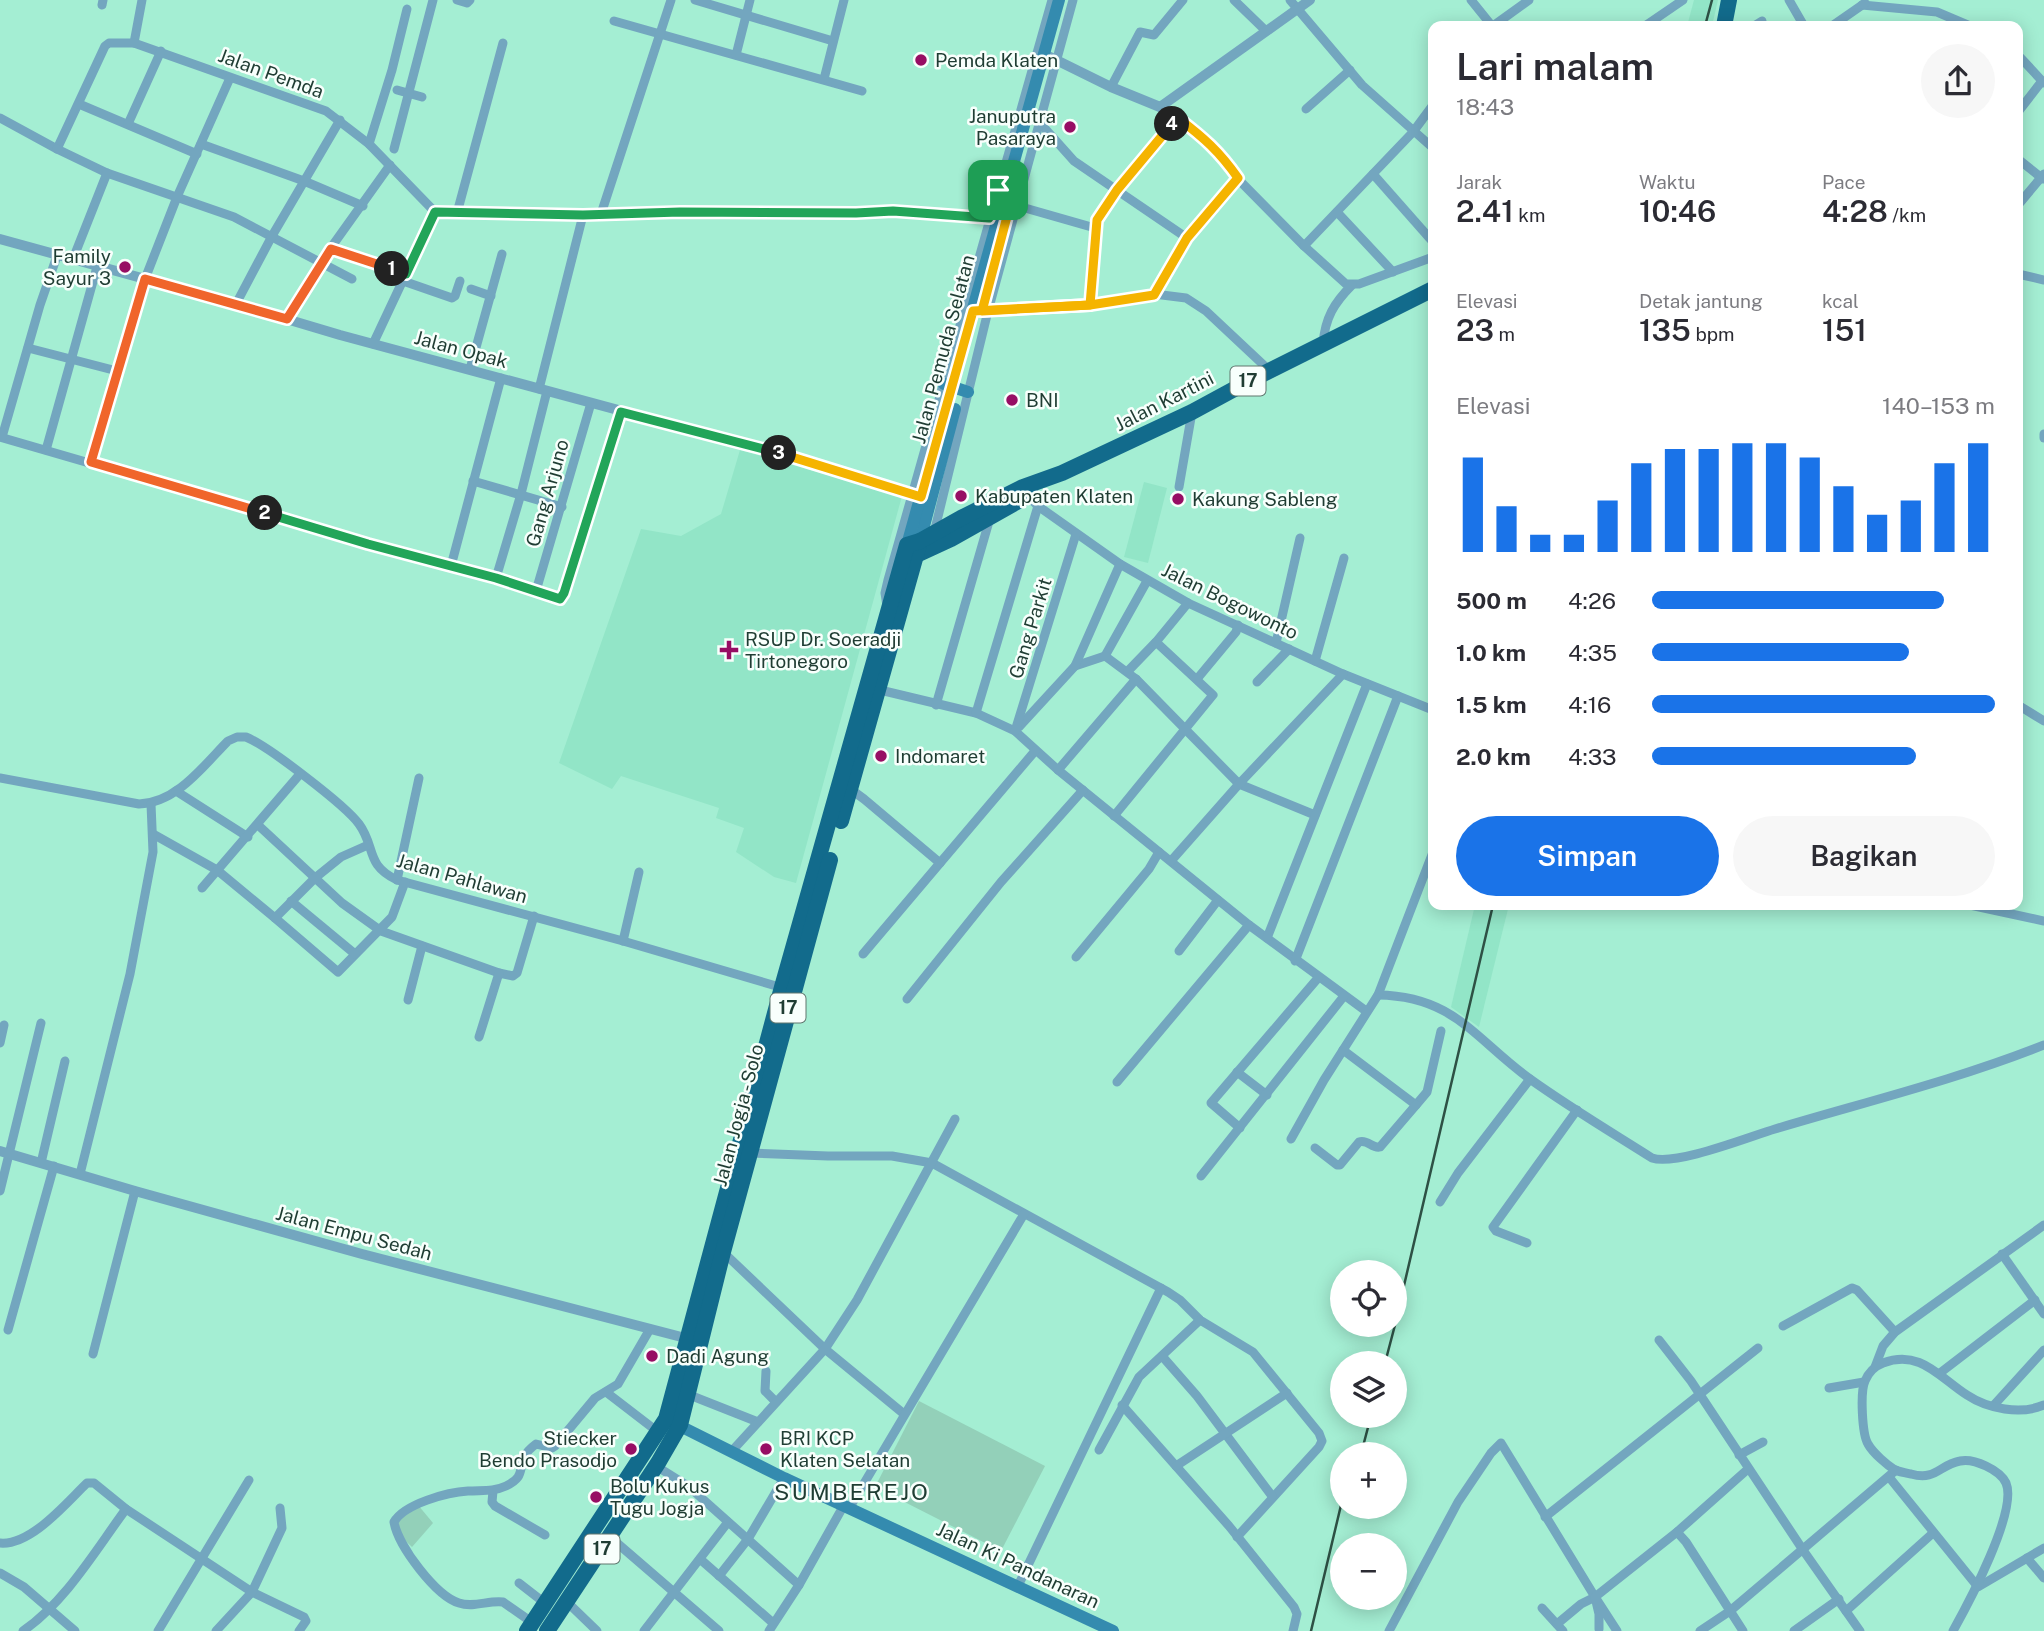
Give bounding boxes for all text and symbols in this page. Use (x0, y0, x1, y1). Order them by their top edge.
street label: Jalan Pemda (215, 44, 327, 102)
text: Lari malam (1456, 44, 1654, 89)
button: share (1921, 44, 1995, 118)
place label: Pemda Klaten (935, 49, 1058, 71)
marker: Pemda Klaten (913, 52, 929, 68)
text: 18:43 (1456, 93, 1514, 120)
place label: Januputra Pasaraya (969, 105, 1056, 149)
pin: 4 (1154, 106, 1190, 142)
text: 4 (1165, 112, 1178, 134)
marker: Januputra Pasaraya (1062, 119, 1078, 135)
pin (968, 160, 1028, 220)
icon: arrive (979, 171, 1017, 209)
text: Jarak (1456, 171, 1502, 193)
text: Waktu (1639, 171, 1696, 193)
text: Pace (1822, 171, 1865, 193)
text: 2.41 (1456, 193, 1514, 229)
text: 10:46 (1639, 193, 1716, 229)
text: 4:28 (1822, 193, 1888, 229)
text: km (1514, 204, 1545, 226)
text: /km (1888, 204, 1926, 226)
place label: Family Sayur 3 (43, 245, 111, 289)
pin: 1 (374, 252, 410, 286)
street label: Jalan Pemuda Selatan (907, 252, 979, 446)
text: 1 (387, 257, 396, 279)
marker: Family Sayur 3 (117, 259, 133, 275)
text: Elevasi (1456, 290, 1517, 312)
text: Detak jantung (1639, 290, 1763, 312)
text: kcal (1822, 290, 1859, 312)
text: 23 (1456, 312, 1494, 348)
text: 135 (1639, 312, 1691, 348)
text: 151 (1822, 312, 1867, 348)
text: m (1494, 323, 1515, 345)
text: bpm (1691, 323, 1735, 345)
street label: Jalan Opak (412, 326, 510, 372)
road number: 17 (1230, 366, 1266, 396)
street label: Jalan Kartini (1111, 367, 1217, 435)
place label: BNI (1026, 389, 1059, 411)
marker: BNI (1004, 392, 1020, 408)
text: Elevasi (1456, 392, 1530, 419)
text: 140–153 m (1882, 392, 1995, 419)
pin: 3 (762, 435, 796, 470)
street label: Gang Arjuno (521, 437, 573, 549)
text: 3 (772, 441, 785, 463)
place label: Kabupaten Klaten (975, 485, 1133, 507)
marker: Kabupaten Klaten (953, 488, 969, 504)
place label: Kakung Sableng (1192, 488, 1338, 510)
marker: Kakung Sableng (1170, 491, 1186, 507)
pin: 2 (247, 496, 282, 530)
text: 2 (258, 501, 271, 523)
street label: Jalan Bogowonto (1158, 558, 1302, 644)
street label: Gang Parkit (1004, 575, 1056, 681)
text: 500 m (1456, 587, 1527, 614)
text: 4:26 (1568, 587, 1616, 614)
place label: RSUP Dr. Soeradji Tirtonegoro (745, 628, 901, 672)
text: 1.0 km (1456, 639, 1526, 666)
text: 4:35 (1568, 639, 1617, 666)
marker: RSUP Dr. Soeradji Tirtonegoro (719, 640, 739, 660)
text: 1.5 km (1456, 691, 1527, 718)
text: 4:16 (1568, 691, 1611, 718)
text: 2.0 km (1456, 743, 1531, 770)
text: 4:33 (1568, 743, 1616, 770)
place label: Indomaret (895, 745, 985, 767)
marker: Indomaret (873, 748, 889, 764)
button: Simpan (1456, 816, 1719, 896)
button: Bagikan (1733, 816, 1995, 896)
street label: Jalan Pahlawan (394, 849, 530, 907)
road number: 17 (770, 993, 806, 1023)
street label: Jalan Jogja - Solo (708, 1042, 768, 1188)
street label: Jalan Empu Sedah (273, 1202, 435, 1264)
map controls (1330, 1260, 1407, 1610)
button: locate (1330, 1260, 1407, 1337)
place label: Dadi Agung (666, 1345, 769, 1367)
marker: Dadi Agung (644, 1348, 660, 1364)
button: layers (1330, 1351, 1407, 1428)
place label: Stiecker Bendo Prasodjo (479, 1427, 617, 1471)
place label: BRI KCP Klaten Selatan (780, 1427, 910, 1471)
marker: Stiecker Bendo Prasodjo (623, 1441, 639, 1457)
marker: BRI KCP Klaten Selatan (758, 1441, 774, 1457)
button: + (1330, 1442, 1407, 1519)
place label: Bolu Kukus Tugu Jogja (610, 1475, 709, 1519)
district label: SUMBEREJO (774, 1478, 930, 1505)
marker: Bolu Kukus Tugu Jogja (588, 1489, 604, 1505)
street label: Jalan Ki Pandanaran (933, 1518, 1103, 1612)
button: − (1330, 1533, 1407, 1610)
road number: 17 (584, 1534, 620, 1564)

